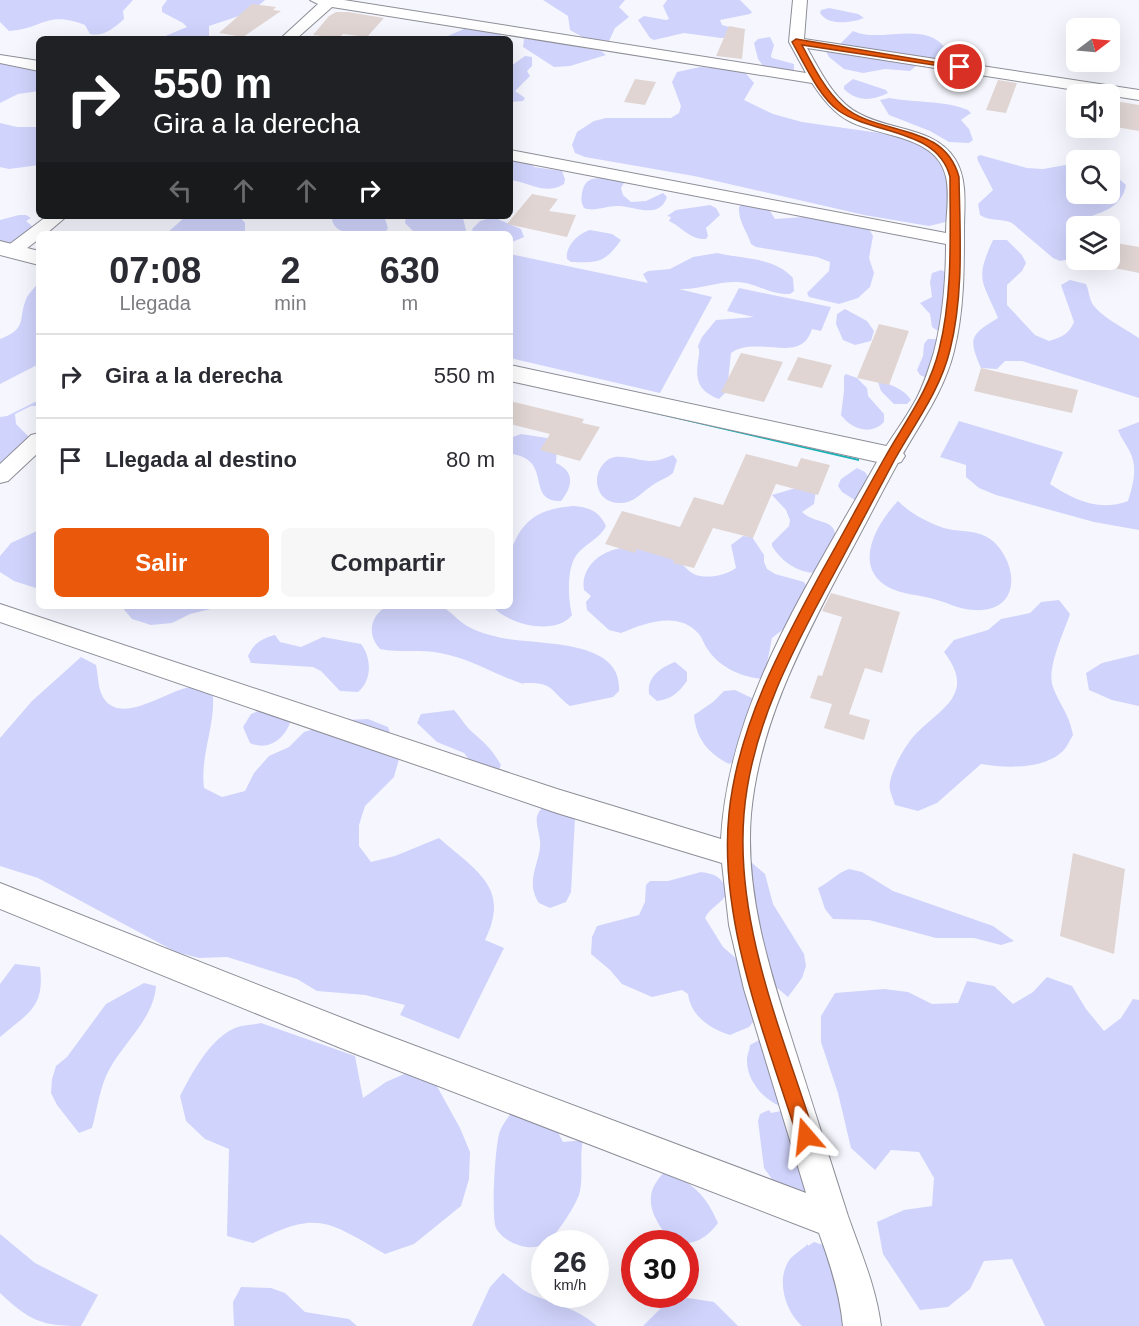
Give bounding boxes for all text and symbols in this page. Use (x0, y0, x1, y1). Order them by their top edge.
north arrow (1066, 18, 1120, 72)
map controls (1066, 18, 1120, 270)
pin (934, 41, 985, 92)
icon: arrive (943, 50, 976, 83)
icon: right (54, 60, 132, 138)
text: 550 m (153, 60, 272, 107)
button: sound (1066, 84, 1120, 138)
text: Gira a la derecha (153, 109, 360, 139)
button: search (1066, 150, 1120, 204)
icon: left (164, 174, 197, 207)
icon: ahead (227, 174, 260, 207)
icon: ahead (290, 174, 323, 207)
icon: right (353, 174, 386, 207)
button: layers (1066, 216, 1120, 270)
text: 07:08 (109, 250, 201, 291)
text: 2 (280, 250, 300, 291)
text: 630 (380, 250, 440, 291)
text: Llegada (120, 292, 191, 314)
text: min (274, 292, 307, 314)
text: m (401, 292, 418, 314)
icon: right (54, 360, 87, 393)
text: Gira a la derecha (105, 363, 282, 388)
text: 550 m (434, 363, 495, 388)
icon: arrive (54, 444, 87, 477)
text: Llegada al destino (105, 447, 297, 472)
text: 80 m (446, 447, 495, 472)
button: Salir (54, 528, 269, 597)
button: Compartir (281, 528, 495, 597)
position arrow (774, 1104, 838, 1168)
speed limit sign: 30 (621, 1230, 699, 1308)
text: 26 (553, 1245, 587, 1278)
text: km/h (554, 1276, 586, 1293)

